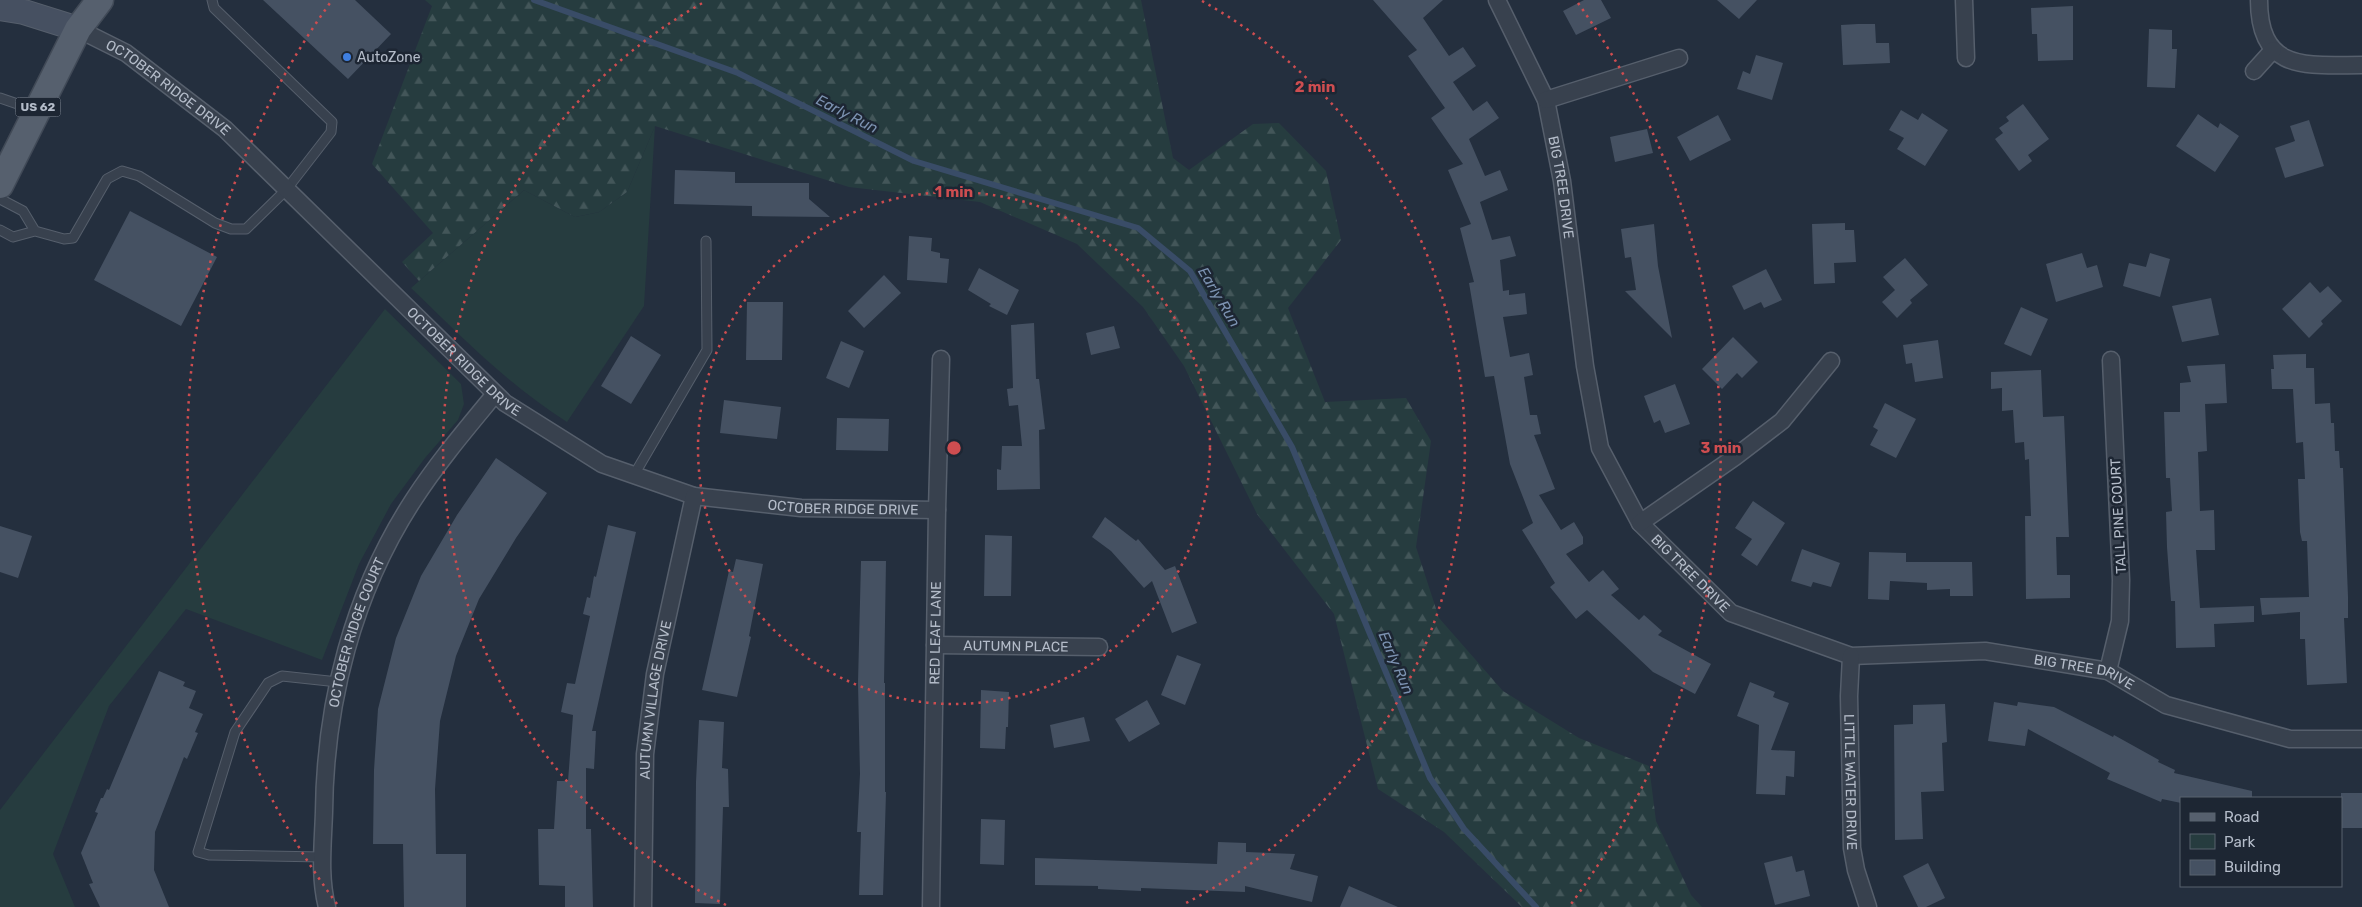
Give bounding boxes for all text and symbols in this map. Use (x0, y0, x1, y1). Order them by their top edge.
street label: OCTOBER RIDGE DRIVE (103, 36, 234, 139)
place label: AutoZone (357, 49, 421, 66)
marker: AutoZone (341, 51, 353, 63)
text: 2 min (1295, 78, 1335, 96)
water label: Early Run (813, 91, 881, 137)
road number: US 62 (15, 98, 60, 116)
street label: BIG TREE DRIVE (1544, 134, 1577, 240)
text: 1 min (935, 183, 973, 201)
water label: Early Run (1194, 264, 1244, 330)
street label: OCTOBER RIDGE DRIVE (403, 304, 524, 420)
centre of rings (945, 439, 963, 457)
text: 3 min (1701, 439, 1741, 457)
street label: TALL PINE COURT (2107, 458, 2130, 574)
street label: OCTOBER RIDGE DRIVE (767, 496, 919, 519)
street label: BIG TREE DRIVE (1647, 531, 1733, 616)
street label: OCTOBER RIDGE COURT (326, 555, 389, 709)
street label: RED LEAF LANE (926, 581, 945, 685)
street label: AUTUMN VILLAGE DRIVE (637, 619, 675, 779)
water label: Early Run (1375, 629, 1417, 697)
street label: AUTUMN PLACE (963, 637, 1069, 656)
street label: BIG TREE DRIVE (2033, 651, 2137, 693)
street label: LITTLE WATER DRIVE (1840, 714, 1860, 850)
legend (2180, 797, 2342, 887)
text: Road (2224, 808, 2260, 826)
text: Park (2224, 833, 2255, 851)
text: Building (2224, 858, 2281, 876)

